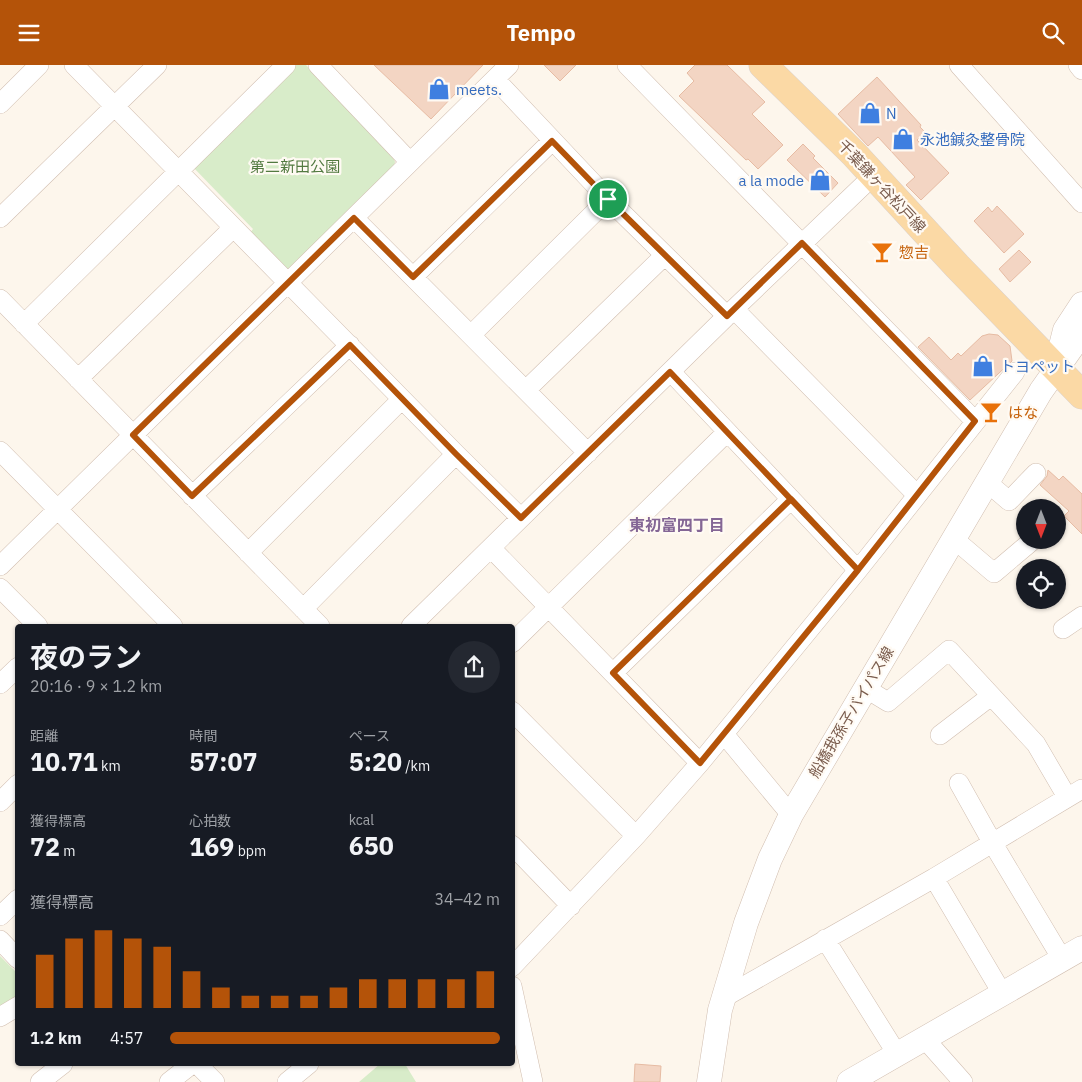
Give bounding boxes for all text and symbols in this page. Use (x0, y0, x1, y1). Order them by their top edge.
text: Tempo (506, 18, 576, 47)
icon: menu (15, 19, 43, 47)
icon: search (1039, 19, 1067, 47)
shop icon: meets. (426, 76, 452, 102)
place label: meets. (456, 80, 502, 99)
shop icon: N (857, 100, 883, 126)
place label: N (886, 104, 897, 123)
shop icon: 永池鍼灸整骨院 (890, 126, 916, 152)
place label: 永池鍼灸整骨院 (920, 130, 1025, 149)
street label: 千葉鎌ヶ谷松戸線 (834, 136, 930, 236)
park label: 第二新田公園 (250, 157, 340, 176)
shop icon: a la mode (807, 167, 833, 193)
place label: a la mode (738, 171, 804, 190)
pin (587, 178, 629, 220)
icon: arrive (594, 185, 622, 213)
bar icon: 惣吉 (869, 239, 895, 265)
place label: 惣吉 (899, 243, 929, 262)
shop icon: トヨペット (970, 353, 996, 379)
place label: トヨペット (1000, 357, 1075, 376)
bar icon: はな (978, 399, 1004, 425)
place label: はな (1008, 403, 1038, 422)
north arrow (1016, 499, 1066, 549)
map controls (1016, 499, 1066, 609)
district label: 東初富四丁目 (629, 515, 725, 535)
button: locate (1016, 559, 1066, 609)
text: 夜のラン (30, 638, 142, 675)
button: share (448, 641, 500, 693)
street label: 船橋我孫子バイパス線 (804, 643, 898, 781)
text: 20:16 · 9 × 1.2 km (30, 676, 162, 696)
text: 距離 (30, 727, 58, 745)
text: 時間 (189, 727, 217, 745)
text: ペース (349, 727, 390, 745)
text: 10.71 (30, 745, 98, 778)
text: 57:07 (189, 745, 258, 778)
text: 5:20 (349, 745, 402, 778)
text: km (98, 757, 121, 775)
text: /km (402, 757, 430, 775)
text: kcal (349, 811, 374, 829)
text: 獲得標高 (30, 812, 86, 830)
text: 心拍数 (189, 812, 231, 830)
text: 650 (349, 829, 394, 862)
text: 72 (30, 830, 60, 863)
text: 169 (189, 830, 234, 863)
text: m (60, 842, 76, 860)
text: bpm (234, 842, 266, 860)
text: 34–42 m (434, 889, 500, 909)
text: 獲得標高 (30, 892, 94, 912)
text: 1.2 km (30, 1028, 81, 1048)
text: 4:57 (110, 1028, 143, 1048)

